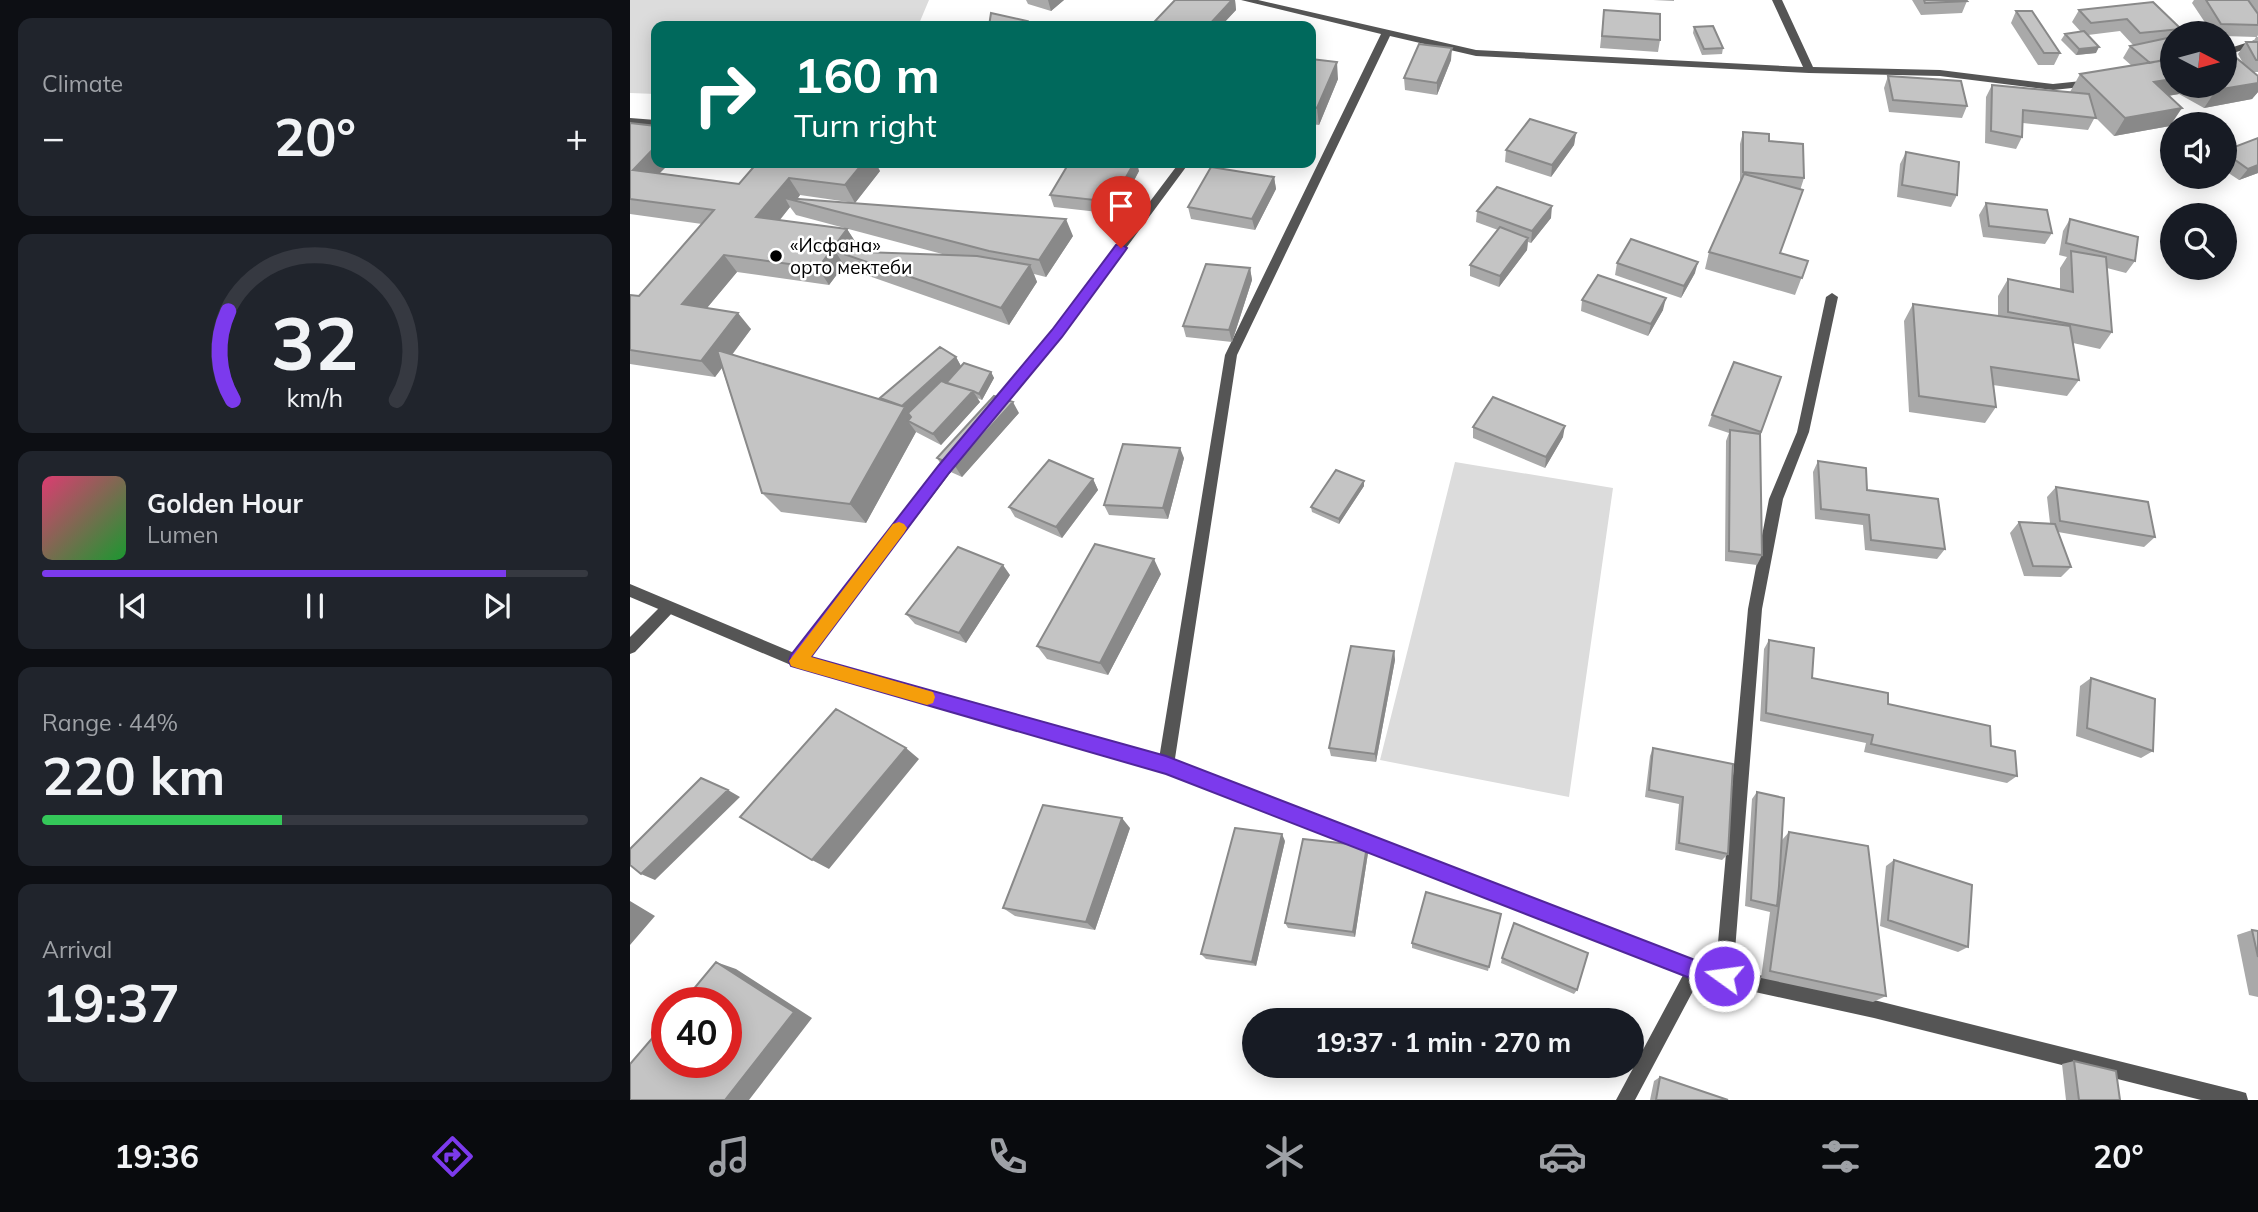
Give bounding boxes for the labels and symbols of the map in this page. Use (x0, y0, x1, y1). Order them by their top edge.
north arrow (2160, 21, 2236, 98)
pin (1091, 176, 1151, 248)
place label: «Исфана» орто мектеби (790, 233, 912, 279)
marker: «Исфана» орто мектеби (768, 248, 784, 264)
position arrow (1687, 939, 1761, 1013)
speed limit sign: 40 (651, 987, 742, 1078)

